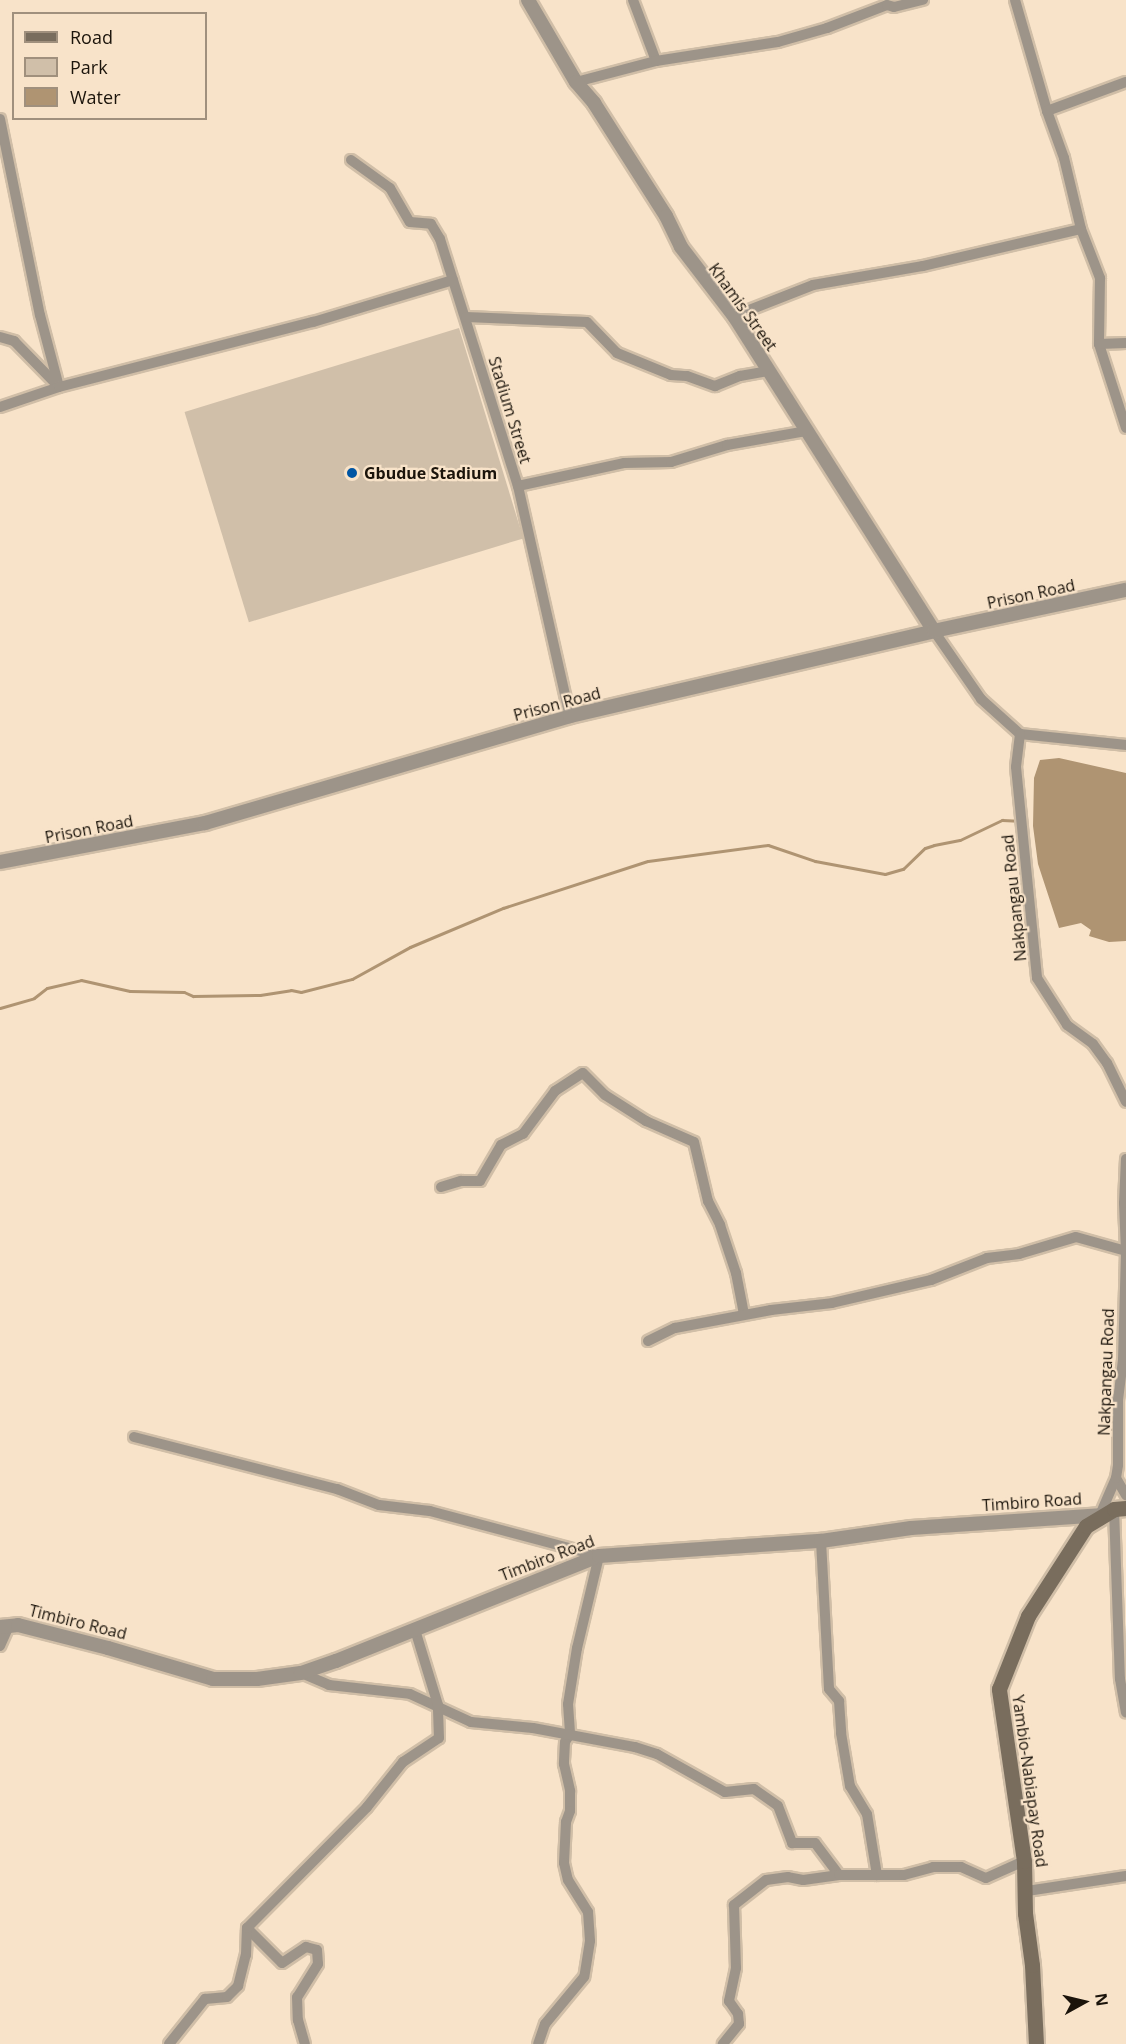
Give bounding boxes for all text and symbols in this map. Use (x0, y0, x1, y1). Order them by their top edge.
legend (12, 12, 207, 120)
text: Road (70, 25, 113, 49)
text: Park (70, 55, 108, 79)
text: Water (70, 85, 121, 109)
street label: Khamis Street (705, 259, 781, 355)
street label: Stadium Street (485, 354, 535, 466)
place label: Gbudue Stadium (364, 463, 497, 483)
marker: Gbudue Stadium (345, 466, 359, 480)
street label: Prison Road (985, 575, 1077, 613)
street label: Prison Road (511, 683, 603, 725)
street label: Prison Road (43, 811, 135, 847)
street label: Nakpangau Road (998, 834, 1030, 962)
street label: Nakpangau Road (1094, 1308, 1118, 1436)
street label: Timbiro Road (981, 1489, 1083, 1515)
street label: Timbiro Road (497, 1531, 597, 1585)
street label: Timbiro Road (27, 1601, 129, 1643)
street label: Yambio-Nabiapay Road (1008, 1694, 1052, 1868)
north arrow (1054, 1972, 1114, 2032)
text: N (1090, 1992, 1114, 2007)

